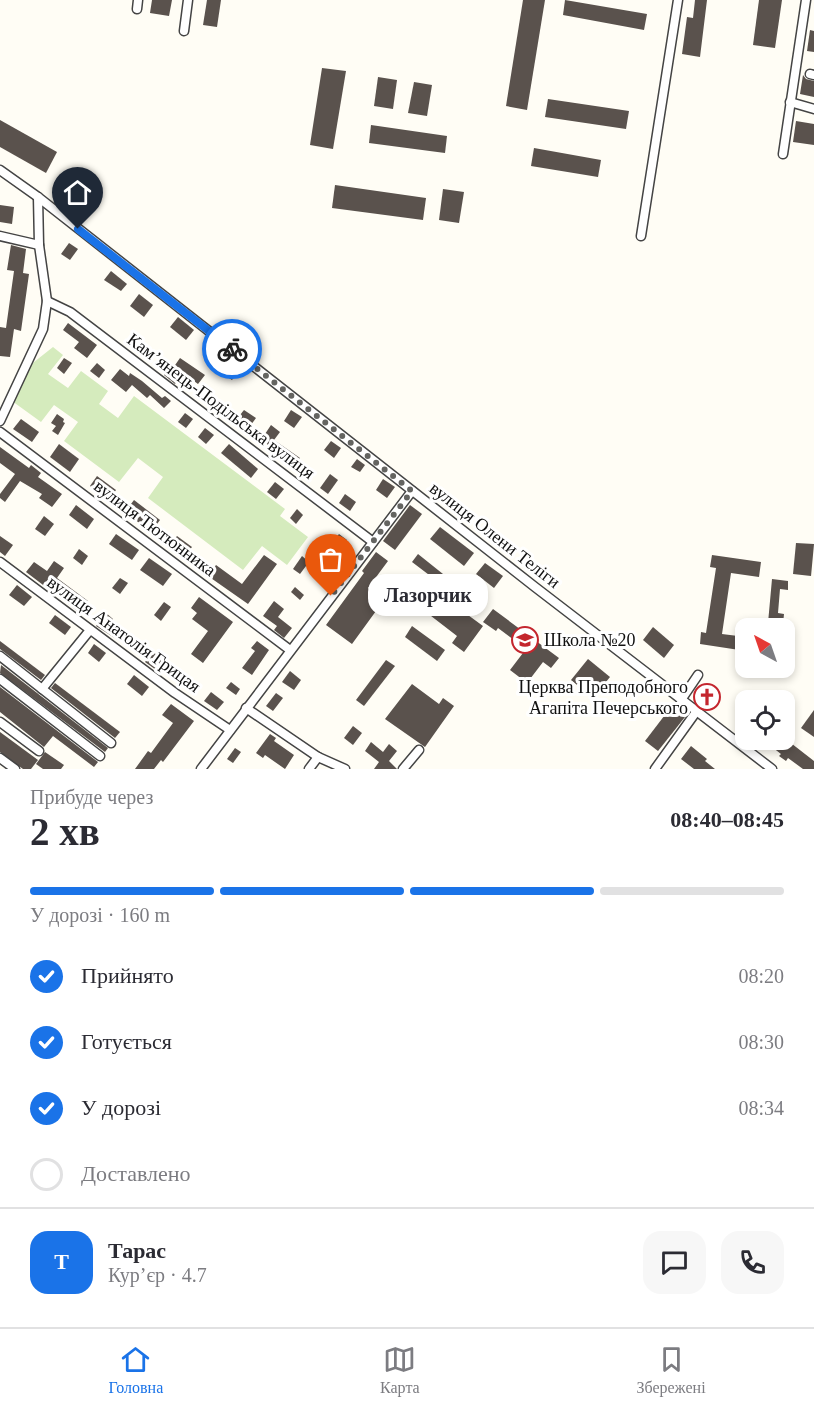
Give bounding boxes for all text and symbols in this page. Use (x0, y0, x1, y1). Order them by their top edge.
pin (52, 167, 103, 229)
icon: home (61, 176, 94, 209)
courier (202, 319, 262, 379)
street label: Камʼянець-Подільська вулиця (123, 329, 319, 483)
icon: bike (216, 333, 249, 366)
street label: вулиця Тютюнника (90, 476, 220, 580)
street label: вулиця Олени Теліги (426, 478, 565, 592)
pin (305, 534, 356, 596)
icon: bag (314, 543, 347, 576)
street label: вулиця Анатолія Грицая (44, 572, 204, 696)
callout: Лазорчик (367, 575, 487, 617)
text: Лазорчик (384, 584, 472, 606)
north arrow (735, 618, 795, 678)
map controls (735, 618, 795, 750)
school or university icon: Школа №20 (510, 625, 540, 655)
place label: Школа №20 (544, 630, 635, 650)
place label: Церква Преподобного Агапіта Печерського (519, 677, 688, 718)
church icon: Церква Преподобного Агапіта Печерського (692, 682, 722, 712)
button: locate (735, 690, 795, 750)
text: Прибуде через (30, 786, 153, 808)
text: 08:40–08:45 (670, 807, 784, 832)
text: 2 хв (30, 810, 100, 853)
text: У дорозі · 160 m (30, 904, 170, 926)
icon: check (30, 960, 63, 993)
text: Прийнято (81, 963, 174, 988)
text: 08:20 (738, 965, 784, 987)
icon: check (30, 1026, 63, 1059)
text: Готується (81, 1029, 172, 1054)
text: 08:30 (738, 1031, 784, 1053)
icon: check (30, 1092, 63, 1125)
text: У дорозі (81, 1095, 161, 1120)
text: 08:34 (738, 1097, 784, 1119)
text: Доставлено (81, 1161, 191, 1186)
button: chat (643, 1231, 706, 1294)
button: phone (721, 1231, 784, 1294)
text: Тарас (108, 1238, 166, 1263)
text: Т (54, 1249, 69, 1274)
text: Кур’єр · 4.7 (108, 1264, 207, 1286)
tab: Головна (108, 1343, 163, 1397)
tab: Карта (380, 1343, 420, 1397)
tab: Збережені (636, 1343, 706, 1397)

